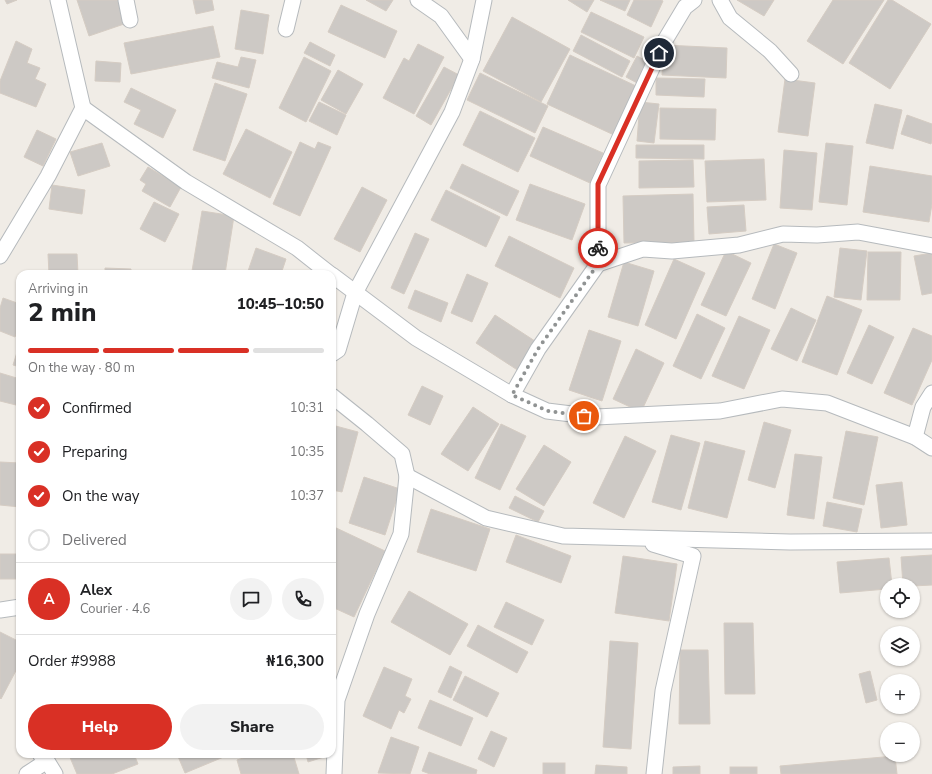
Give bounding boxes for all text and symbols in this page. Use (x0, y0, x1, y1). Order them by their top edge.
pin (642, 36, 676, 70)
icon: home (648, 42, 670, 64)
courier (578, 228, 618, 268)
icon: bike (587, 237, 609, 259)
text: Arriving in (28, 280, 88, 298)
text: 10:45–10:50 (237, 294, 324, 314)
text: 2 min (28, 295, 96, 330)
text: On the way · 80 m (28, 359, 135, 377)
icon: check (28, 397, 50, 419)
text: Confirmed (62, 398, 132, 418)
text: 10:31 (290, 399, 324, 417)
pin (567, 399, 601, 433)
icon: bag (573, 405, 595, 427)
icon: check (28, 441, 50, 463)
text: Preparing (62, 442, 127, 462)
text: 10:35 (290, 443, 324, 461)
icon: check (28, 485, 50, 507)
text: On the way (62, 486, 140, 506)
text: 10:37 (290, 487, 324, 505)
text: Delivered (62, 530, 127, 550)
button: chat (230, 578, 272, 620)
button: phone (282, 578, 324, 620)
map controls (880, 578, 920, 762)
button: locate (880, 578, 920, 618)
text: Alex (80, 580, 112, 600)
text: A (43, 589, 55, 609)
text: Courier · 4.6 (80, 600, 150, 618)
button: layers (880, 626, 920, 666)
text: Order #9988 (28, 651, 116, 671)
text: ₦16,300 (266, 651, 324, 671)
button: + (880, 674, 920, 714)
button: Help (28, 704, 172, 750)
button: Share (180, 704, 324, 750)
button: − (880, 722, 920, 762)

